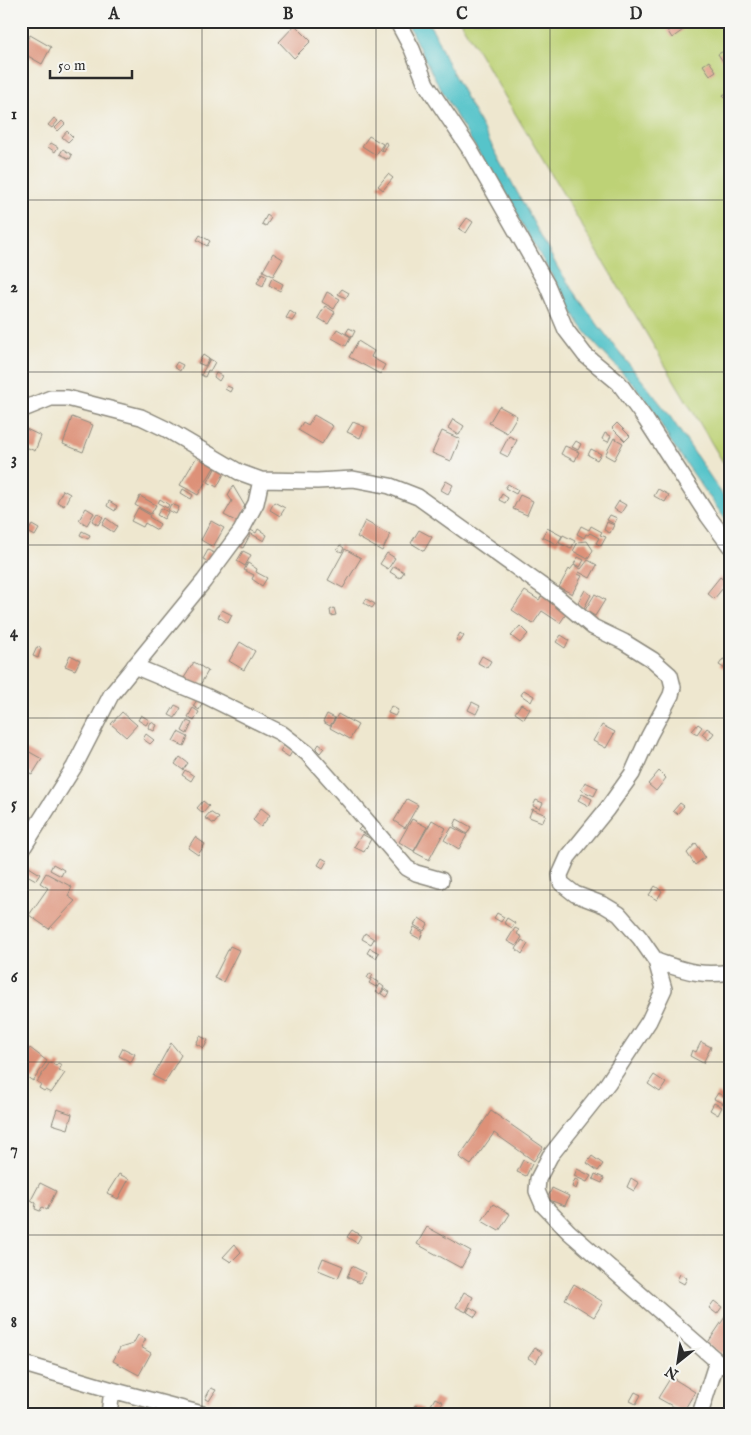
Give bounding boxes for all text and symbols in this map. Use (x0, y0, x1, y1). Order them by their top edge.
text: A (108, 5, 121, 25)
text: B (283, 5, 294, 25)
text: C (456, 5, 468, 25)
text: D (630, 5, 643, 25)
scale bar (50, 48, 132, 80)
text: 50 m (58, 56, 86, 75)
text: 1 (11, 105, 17, 125)
text: 2 (10, 278, 18, 298)
text: 3 (11, 450, 17, 470)
text: 4 (10, 623, 19, 643)
text: 5 (11, 795, 17, 815)
text: 6 (11, 968, 19, 988)
text: 7 (10, 1140, 18, 1160)
text: 8 (11, 1313, 17, 1333)
north arrow (654, 1338, 704, 1388)
text: N (662, 1362, 683, 1384)

